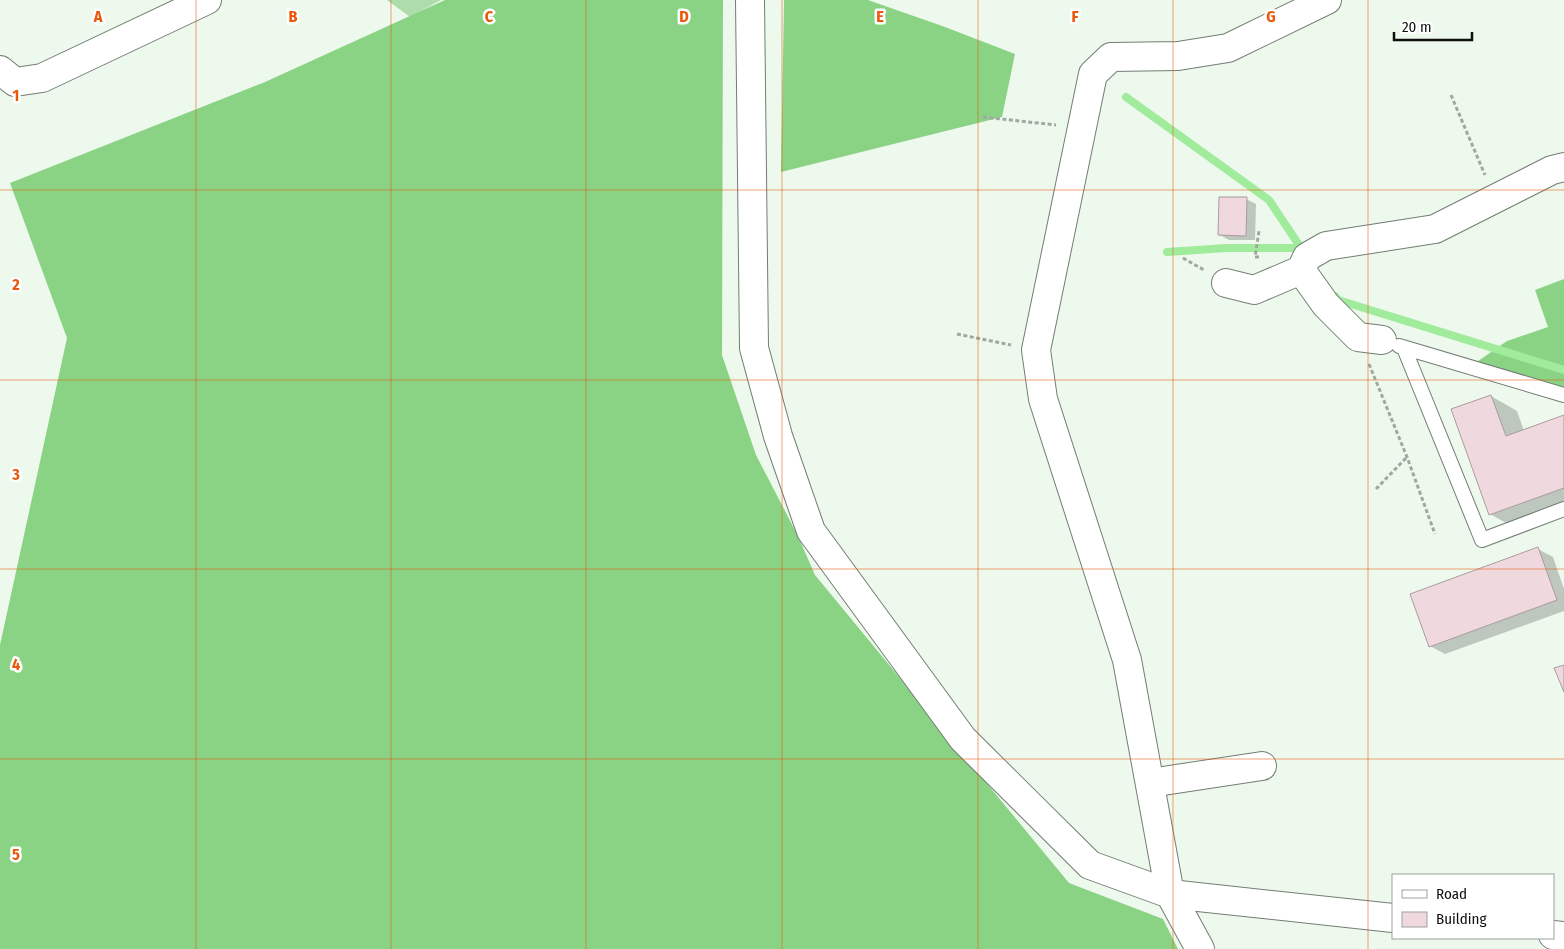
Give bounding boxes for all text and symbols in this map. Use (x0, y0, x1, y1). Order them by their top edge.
text: A (93, 7, 103, 26)
text: B (289, 7, 298, 26)
text: C (485, 7, 494, 26)
text: D (679, 7, 689, 26)
text: E (876, 7, 884, 26)
text: F (1071, 7, 1079, 26)
text: G (1266, 7, 1276, 26)
scale bar (1394, 10, 1472, 42)
text: 20 m (1402, 18, 1432, 36)
text: 1 (13, 86, 19, 105)
text: 2 (11, 275, 20, 294)
text: 3 (11, 465, 20, 484)
text: 4 (12, 655, 20, 674)
text: 5 (12, 845, 20, 864)
legend (1392, 874, 1554, 939)
text: Road (1436, 885, 1467, 903)
text: Building (1436, 910, 1487, 928)

